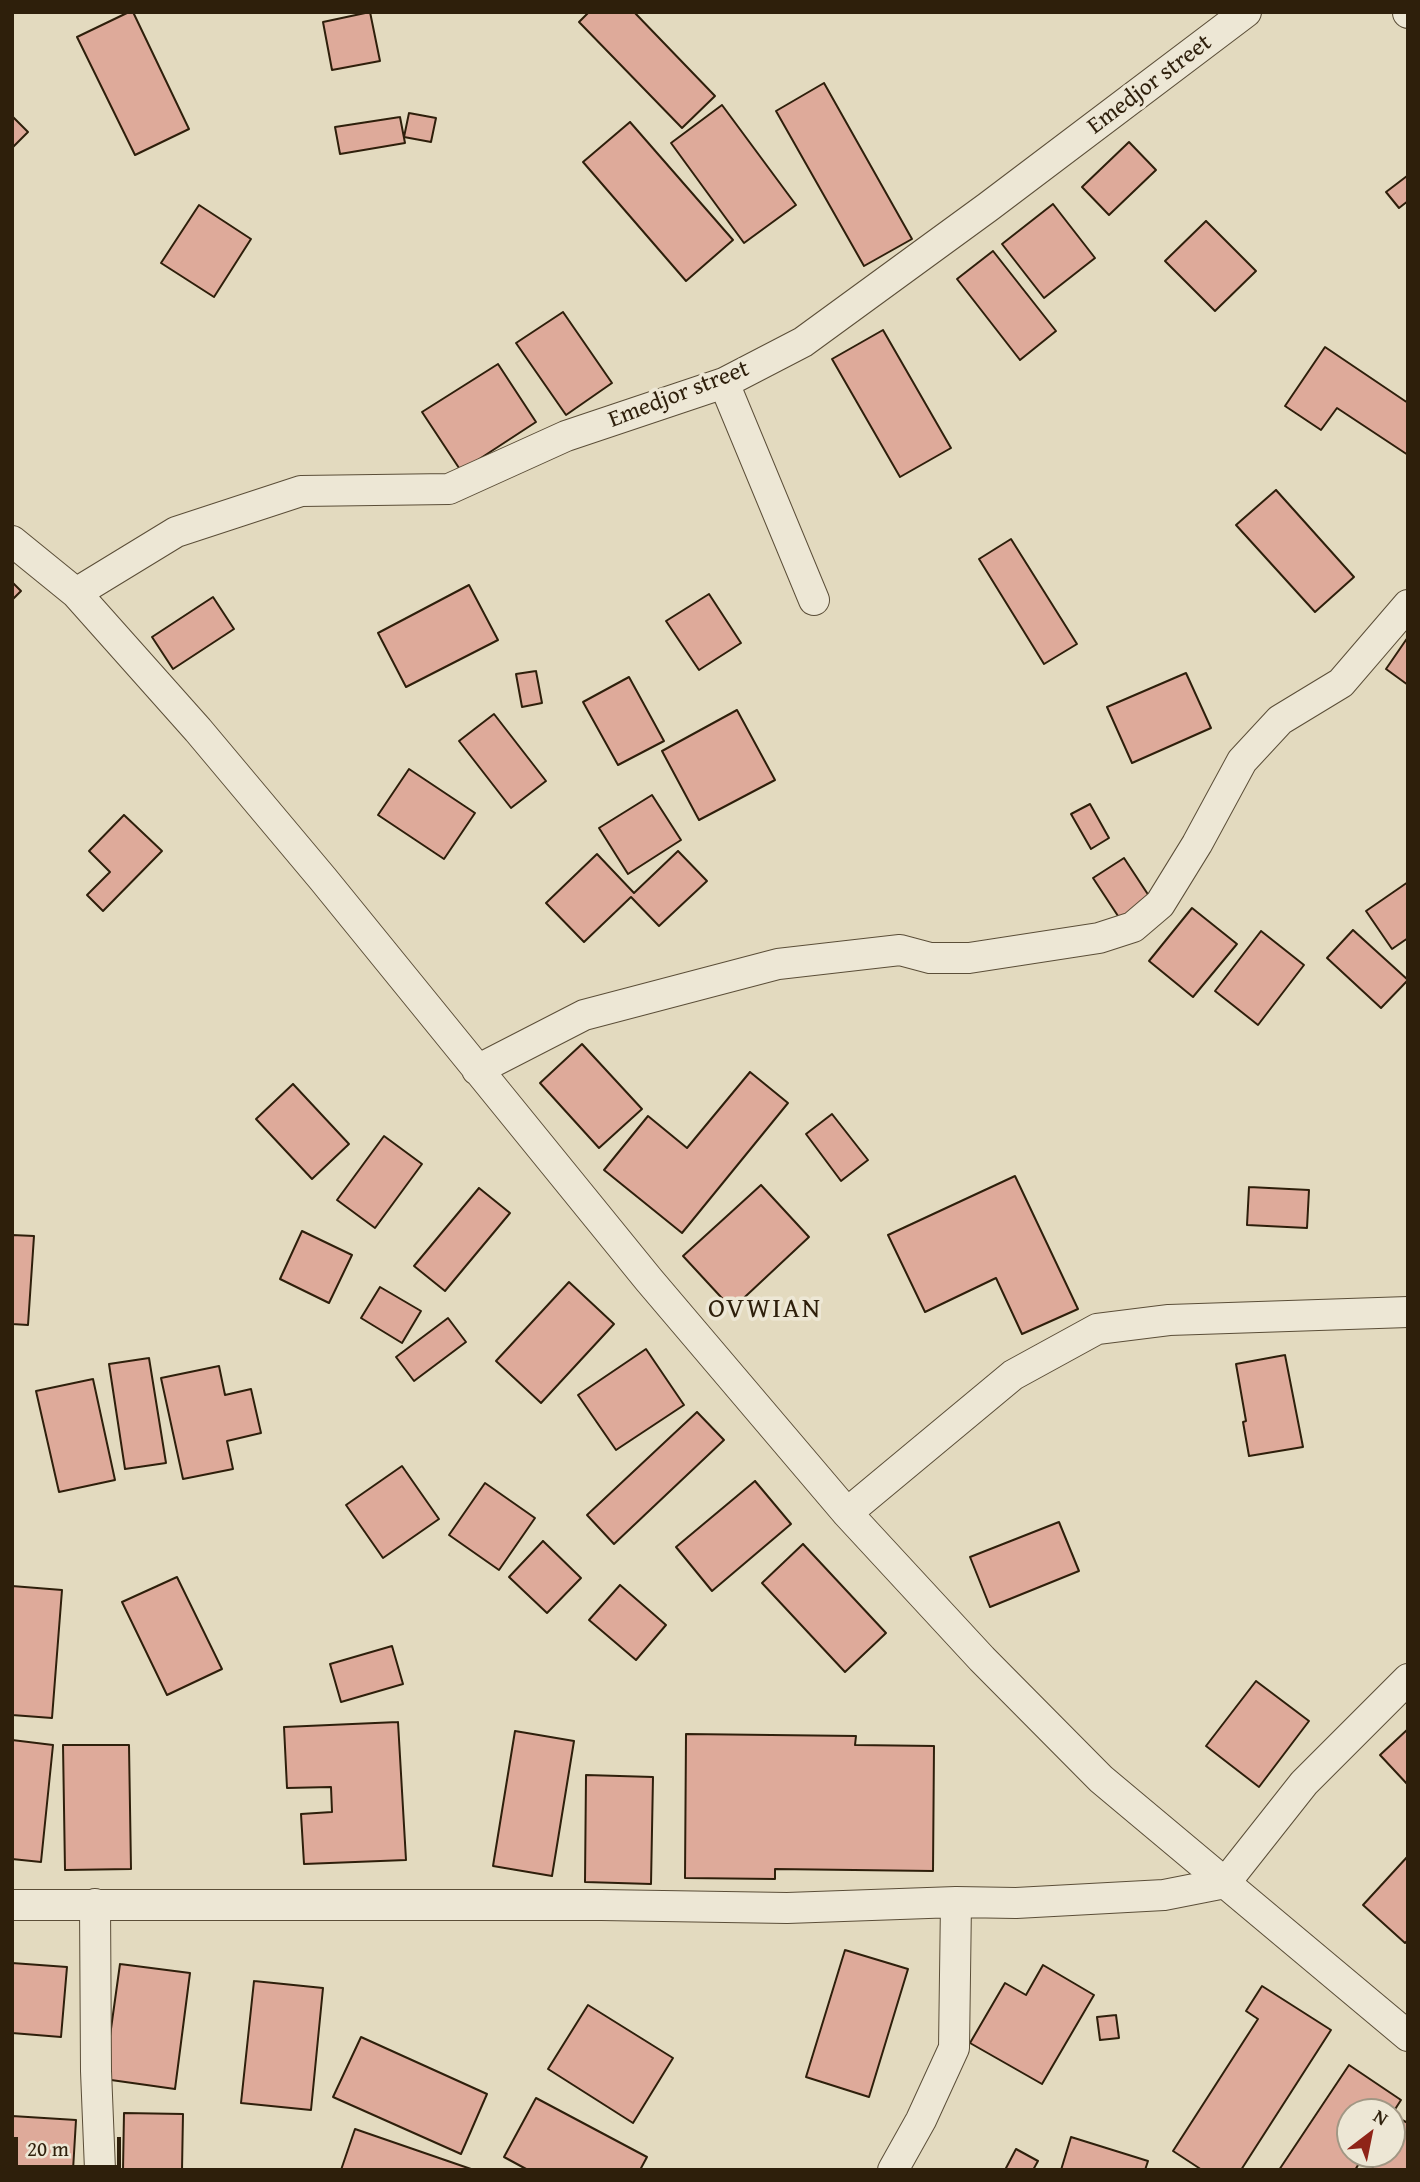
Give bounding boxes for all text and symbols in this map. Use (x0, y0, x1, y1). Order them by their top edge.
street label: Emedjor street (1082, 29, 1218, 141)
street label: Emedjor street (605, 355, 753, 435)
district label: OVWIAN (709, 1293, 821, 1327)
north arrow (1336, 2098, 1406, 2168)
text: N (1368, 2102, 1394, 2132)
scale bar (18, 2122, 124, 2166)
text: 20 m (27, 2133, 69, 2164)

